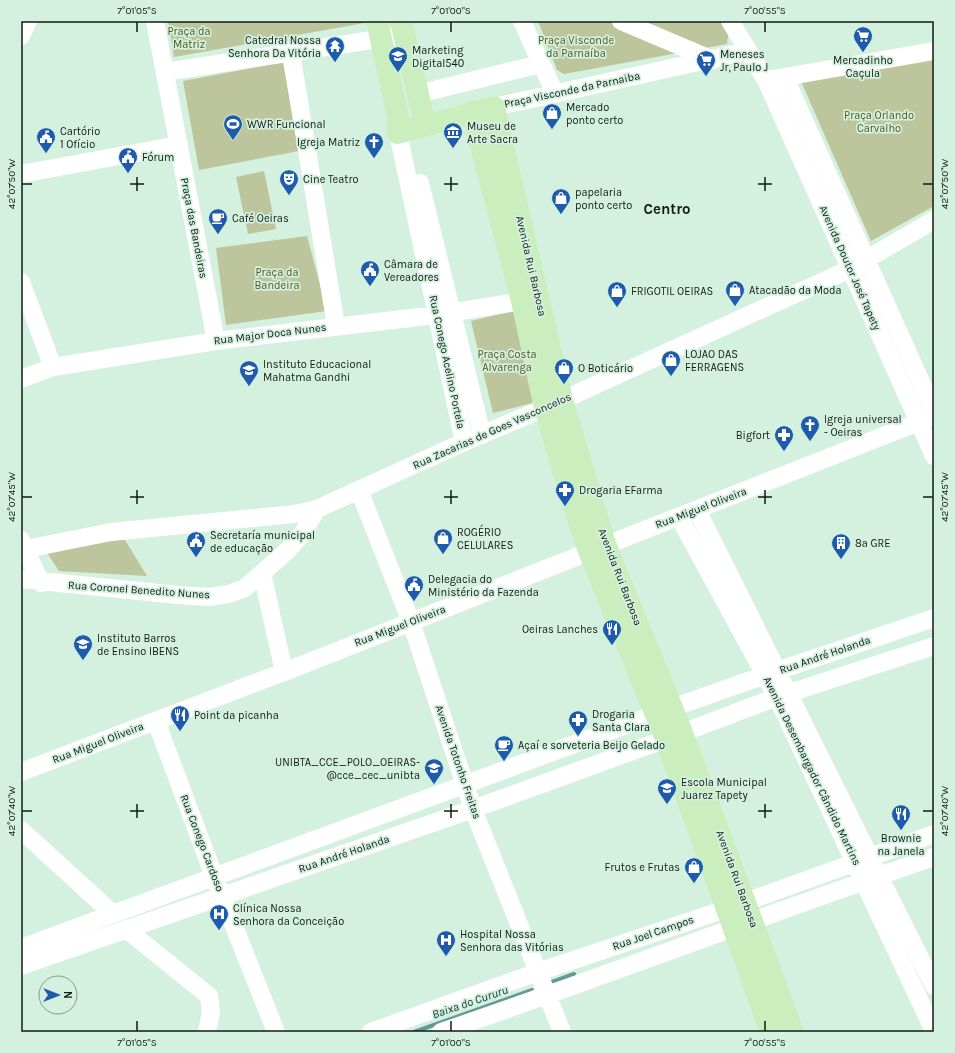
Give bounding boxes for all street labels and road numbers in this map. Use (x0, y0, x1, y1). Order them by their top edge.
street label: Praça Visconde da Parnaiba (503, 69, 641, 111)
street label: Praça das Bandeiras (178, 177, 210, 280)
street label: Avenida Doutor José Tapety (817, 203, 883, 333)
street label: Avenida Rui Barbosa (513, 214, 549, 318)
street label: Rua Conego Acelino Portela (426, 294, 468, 430)
street label: Rua Major Doca Nunes (213, 321, 327, 347)
street label: Rua Zacarias de Goes Vasconcelos (411, 390, 573, 472)
street label: Rua Miguel Oliveira (653, 485, 749, 531)
street label: Avenida Rui Barbosa (595, 527, 645, 627)
street label: Rua Coronel Benedito Nunes (68, 579, 211, 601)
street label: Rua Miguel Oliveira (352, 603, 448, 649)
street label: Rua André Holanda (778, 633, 872, 677)
street label: Avenida Desembargador Cândido Martins (760, 675, 864, 868)
street label: Avenida Totonho Freitas (432, 703, 484, 821)
street label: Rua Miguel Oliveira (50, 720, 146, 766)
street label: Rua Conego Cardoso (177, 793, 227, 893)
street label: Avenida Rui Barbosa (713, 828, 761, 930)
street label: Rua André Holanda (297, 832, 391, 876)
street label: Rua Joel Campos (611, 913, 696, 953)

